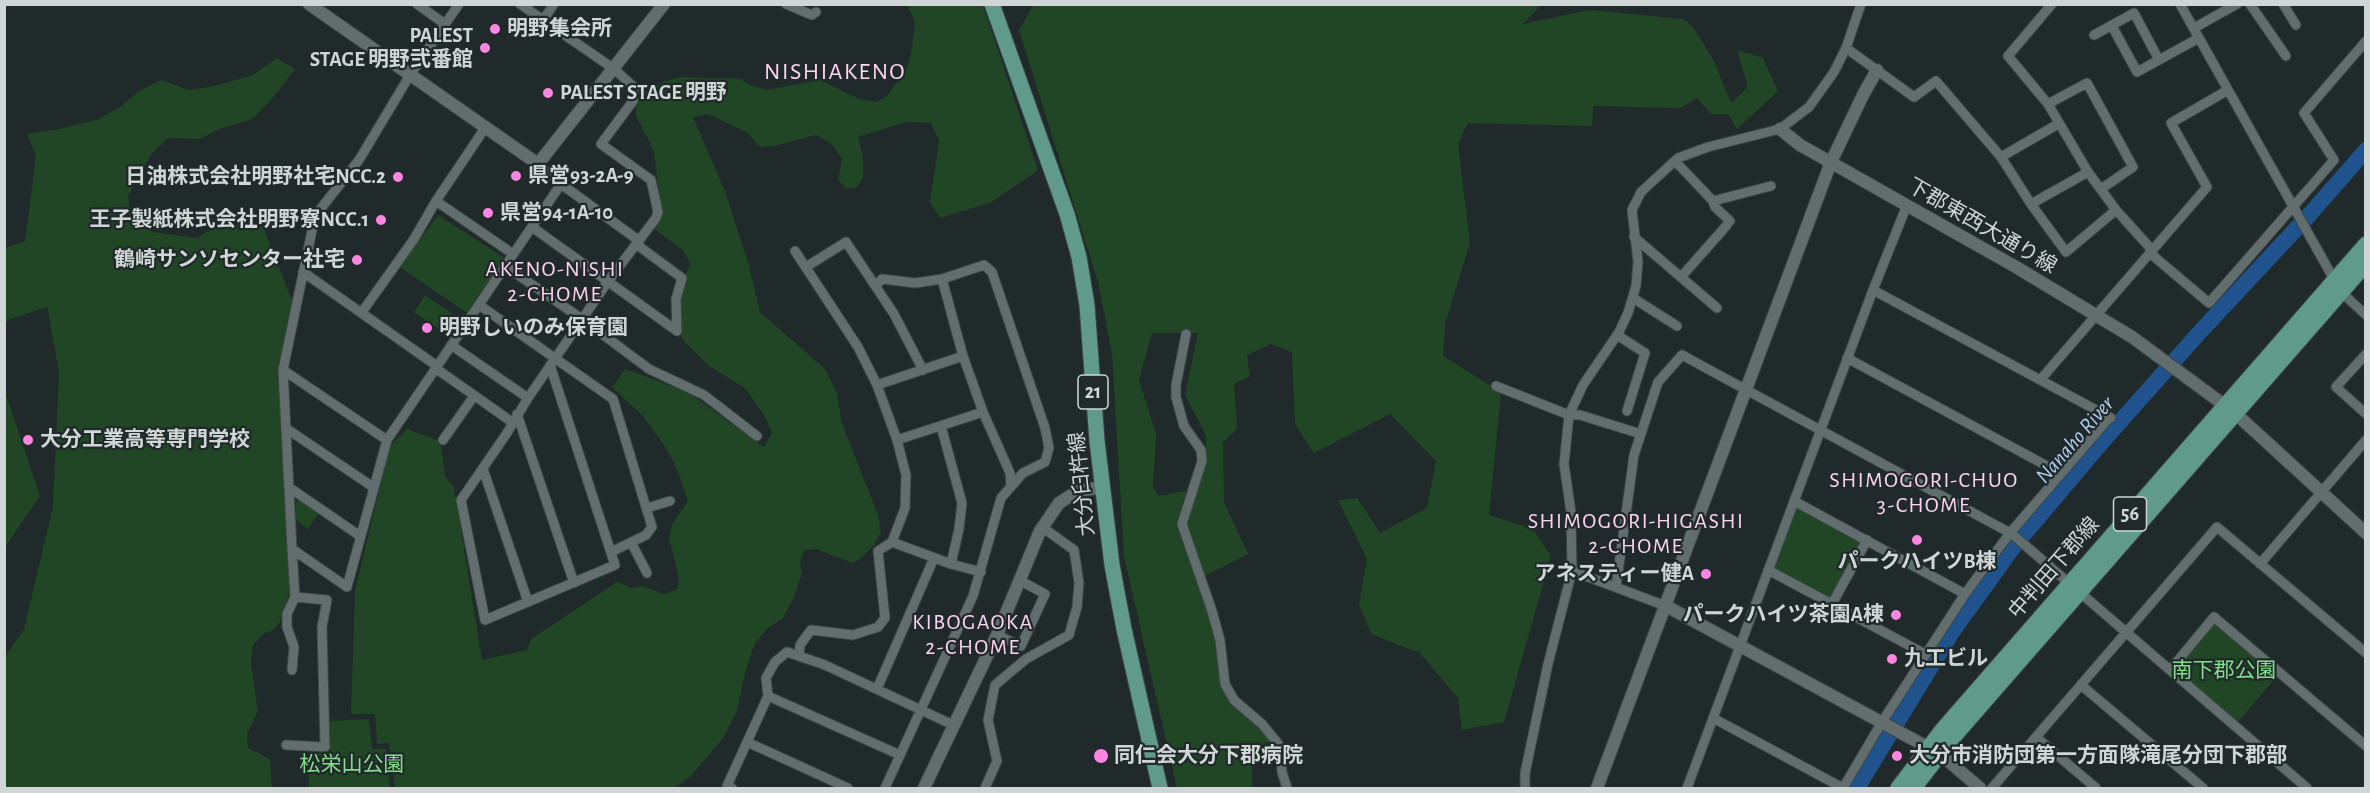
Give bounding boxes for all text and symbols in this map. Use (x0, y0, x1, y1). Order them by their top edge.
place label: 明野集会所 (507, 16, 612, 42)
marker: 明野集会所 (488, 22, 502, 36)
place label: PALEST STAGE 明野弐番館 (310, 23, 473, 73)
marker: PALEST STAGE 明野弐番館 (478, 41, 492, 55)
district label: NISHIAKENO (764, 58, 906, 86)
place label: PALEST STAGE 明野 (560, 80, 727, 106)
marker: PALEST STAGE 明野 (541, 86, 555, 100)
place label: 県営93-2A-9 (528, 163, 634, 189)
place label: 日油株式会社明野社宅NCC.2 (125, 164, 386, 190)
marker: 県営93-2A-9 (509, 169, 523, 183)
marker: 日油株式会社明野社宅NCC.2 (391, 170, 405, 184)
street label: 下郡東西大通り線 (1903, 173, 2061, 279)
place label: 県営94-1A-10 (500, 200, 613, 226)
marker: 県営94-1A-10 (481, 206, 495, 220)
place label: 王子製紙株式会社明野寮NCC.1 (90, 207, 369, 233)
marker: 王子製紙株式会社明野寮NCC.1 (374, 213, 388, 227)
place label: 鶴崎サンソセンター社宅 (114, 247, 345, 273)
marker: 鶴崎サンソセンター社宅 (350, 253, 364, 267)
district label: AKENO-NISHI 2-CHOME (486, 256, 624, 308)
place label: 明野しいのみ保育園 (439, 315, 628, 341)
marker: 明野しいのみ保育園 (420, 321, 434, 335)
road number: 21 (1078, 375, 1108, 409)
water label: Nanaho River (2030, 391, 2120, 489)
place label: 大分工業高等専門学校 (40, 427, 250, 453)
street label: 大分臼杵線 (1064, 430, 1100, 538)
marker: 大分工業高等専門学校 (21, 433, 35, 447)
district label: SHIMOGORI-CHUO 3-CHOME (1829, 467, 2019, 518)
road number: 56 (2114, 497, 2146, 531)
district label: SHIMOGORI-HIGASHI 2-CHOME (1528, 508, 1744, 560)
street label: 中判田下郡線 (2003, 512, 2105, 624)
marker: パークハイツB棟 (1910, 533, 1924, 547)
place label: パークハイツB棟 (1837, 549, 1997, 575)
place label: アネスティー健A (1534, 561, 1694, 587)
marker: アネスティー健A (1699, 567, 1713, 581)
place label: パークハイツ茶園A棟 (1682, 602, 1884, 628)
marker: パークハイツ茶園A棟 (1889, 608, 1903, 622)
district label: KIBOGAOKA 2-CHOME (912, 609, 1034, 660)
place label: 九工ビル (1904, 646, 1988, 672)
marker: 九工ビル (1885, 652, 1899, 666)
park label: 南下郡公園 (2172, 658, 2276, 684)
place label: 同仁会大分下郡病院 (1114, 743, 1303, 769)
place label: 大分市消防団第一方面隊滝尾分団下郡部 (1909, 743, 2287, 769)
marker: 同仁会大分下郡病院 (1092, 747, 1110, 765)
marker: 大分市消防団第一方面隊滝尾分団下郡部 (1890, 749, 1904, 763)
park label: 松栄山公園 (300, 752, 404, 778)

